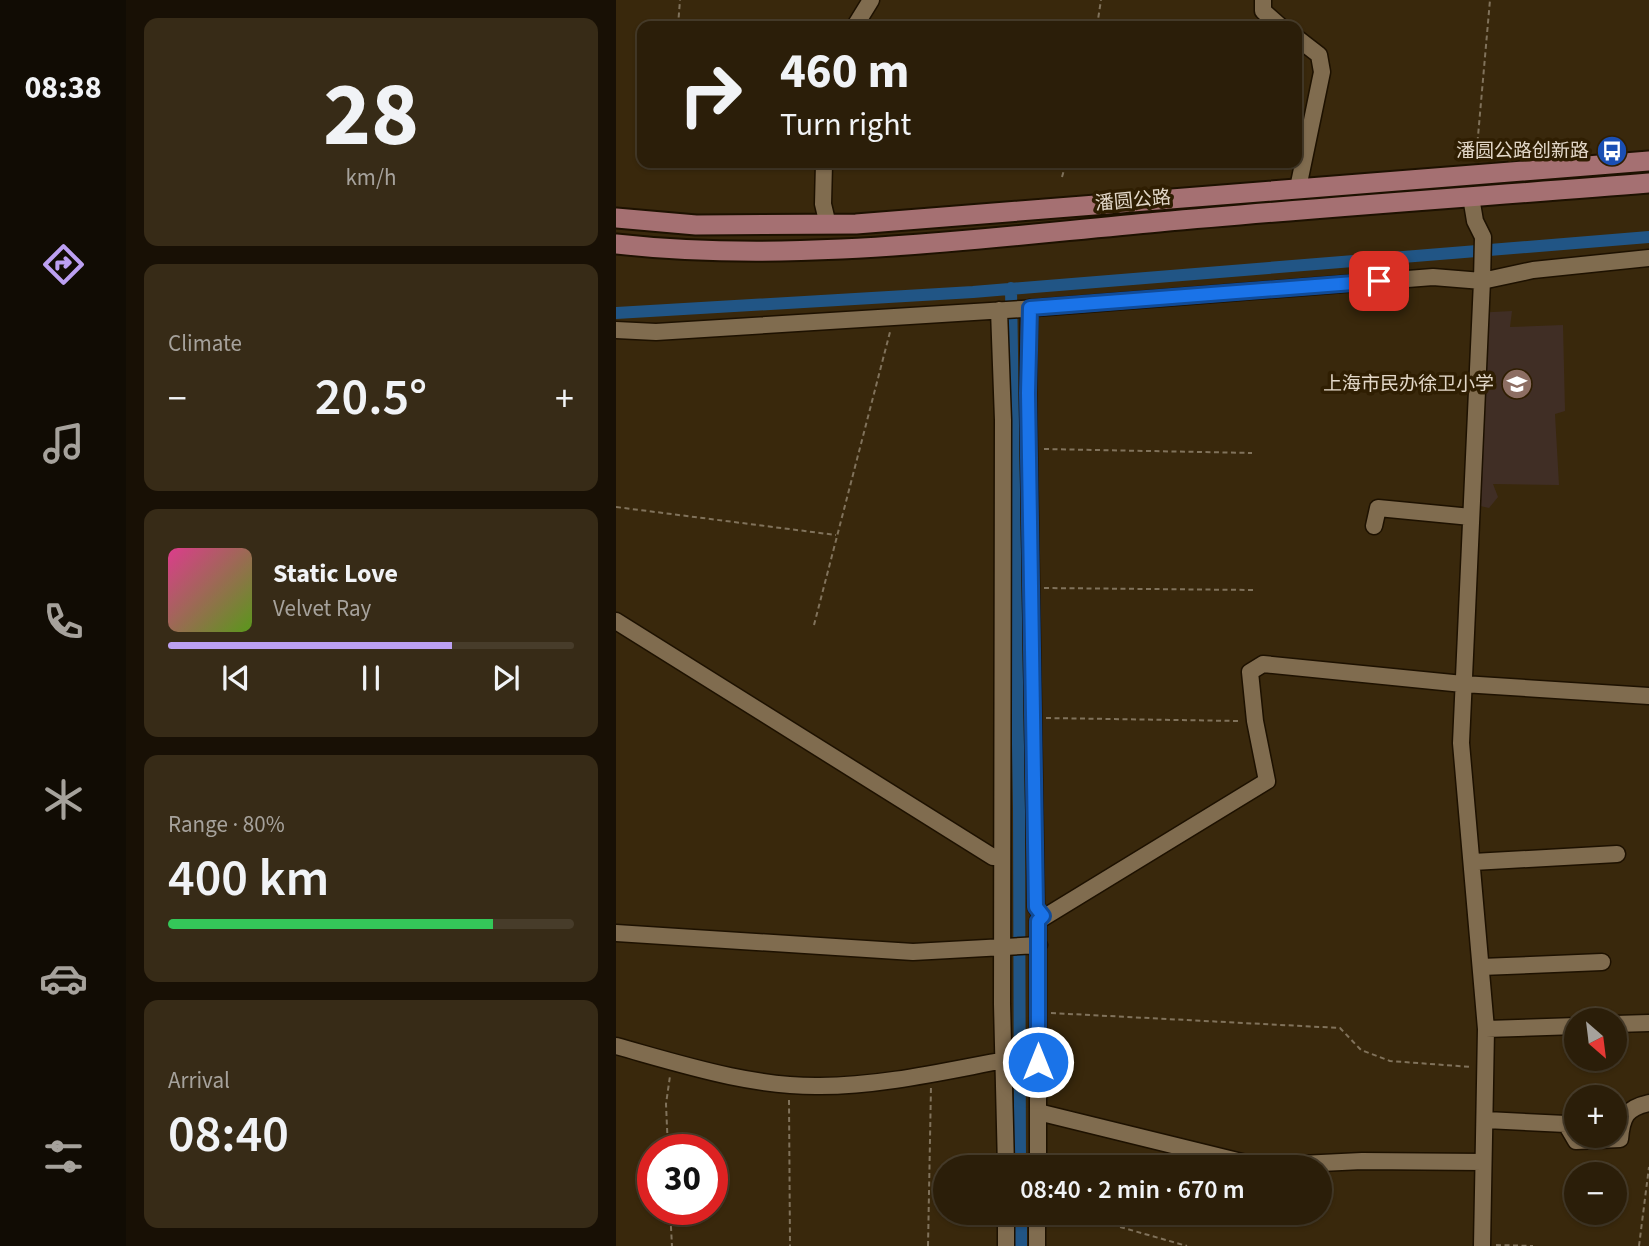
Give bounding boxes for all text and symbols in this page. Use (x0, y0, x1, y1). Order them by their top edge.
text: 460 m (780, 37, 909, 107)
icon: right (665, 49, 756, 140)
text: 28 (323, 51, 419, 180)
text: 08:38 (24, 65, 102, 111)
text: Turn right (780, 102, 911, 148)
bus stop icon: 潘圆公路创新路 (1595, 134, 1629, 168)
place label: 潘圆公路创新路 (1456, 138, 1589, 165)
text: km/h (345, 161, 397, 194)
street label: 潘圆公路 (1094, 184, 1172, 218)
icon: directions (39, 240, 88, 289)
pin (1349, 251, 1409, 311)
icon: arrive (1360, 262, 1398, 300)
text: Climate (168, 327, 242, 360)
text: 20.5° (315, 361, 427, 435)
school or university icon: 上海市民办徐卫小学 (1500, 367, 1534, 401)
place label: 上海市民办徐卫小学 (1323, 371, 1494, 398)
text: − (168, 372, 187, 426)
text: + (555, 372, 574, 426)
icon: music (39, 419, 88, 468)
text: Static Love (273, 555, 398, 592)
text: Velvet Ray (273, 592, 371, 625)
icon: phone (39, 597, 88, 646)
icon: previous (217, 659, 255, 697)
icon: pause (352, 659, 390, 697)
icon: next (487, 659, 525, 697)
icon: climate (39, 775, 88, 824)
text: Range · 80% (168, 808, 285, 841)
text: 400 km (168, 842, 329, 916)
icon: car (39, 954, 88, 1003)
north arrow (1564, 1008, 1628, 1071)
map controls (1564, 1008, 1627, 1225)
position arrow (1001, 1025, 1075, 1099)
text: Arrival (168, 1064, 230, 1097)
button: + (1564, 1085, 1627, 1148)
text: 08:40 (168, 1098, 289, 1172)
icon: filters (39, 1132, 88, 1181)
speed limit sign: 30 (637, 1134, 728, 1225)
button: − (1564, 1162, 1627, 1225)
text: 08:40 · 2 min · 670 m (1020, 1171, 1245, 1208)

